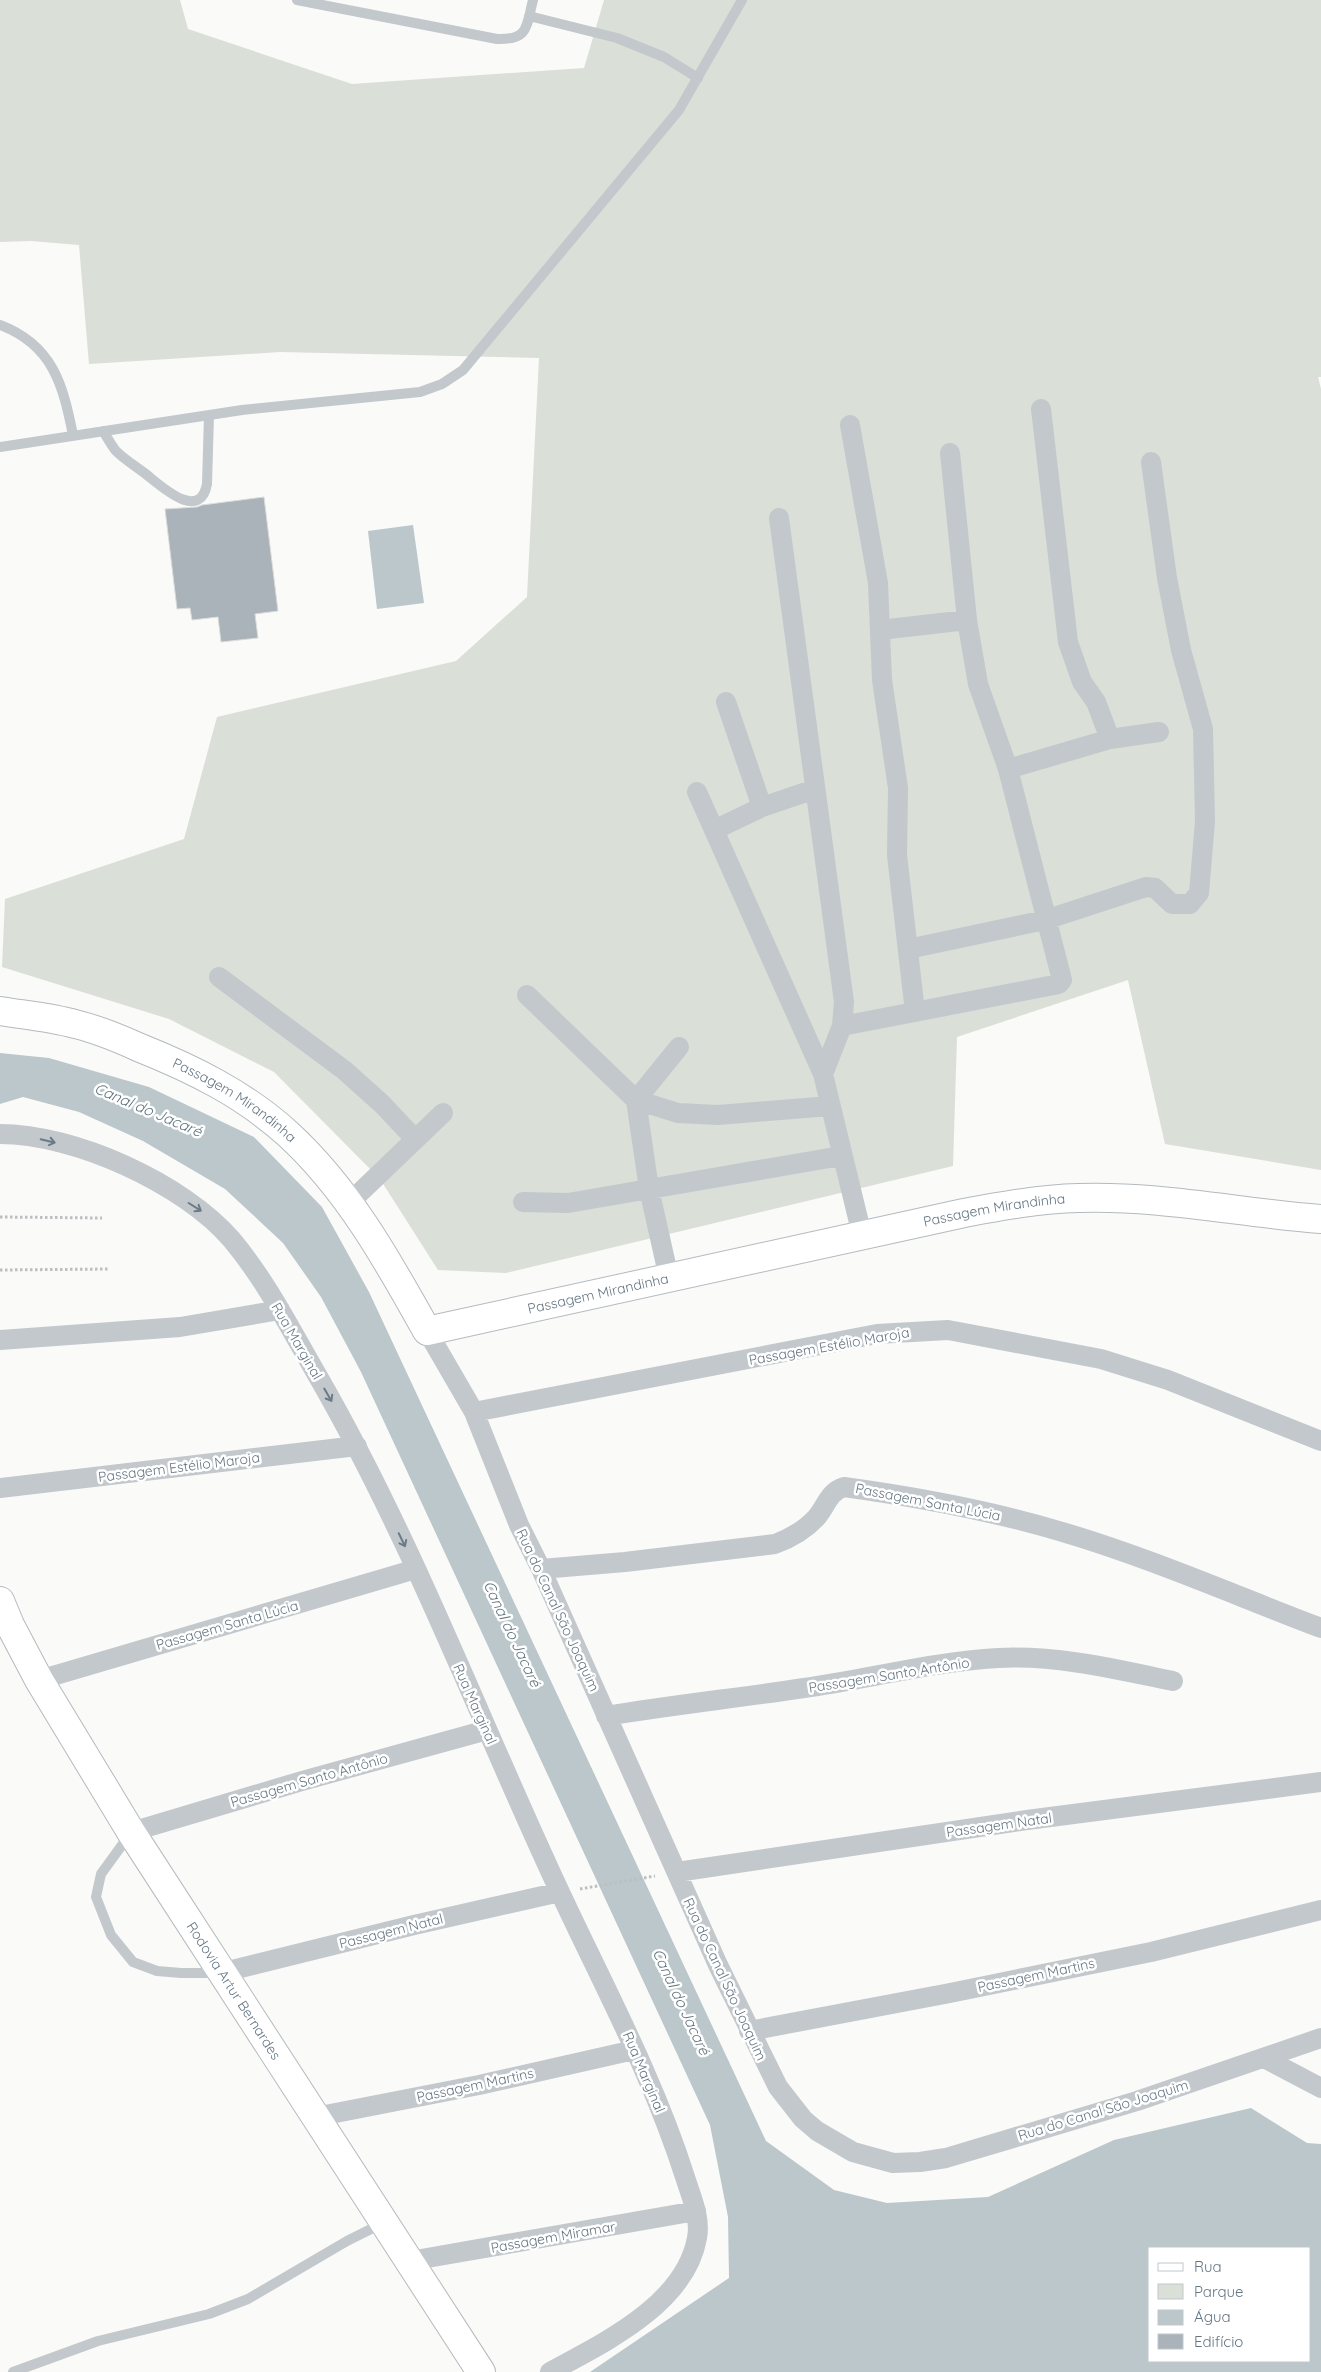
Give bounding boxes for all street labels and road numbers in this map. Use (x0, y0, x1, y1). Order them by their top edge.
street label: Passagem Mirandinha (170, 1054, 300, 1146)
street label: Passagem Mirandinha (921, 1190, 1066, 1231)
street label: Passagem Mirandinha (526, 1269, 670, 1318)
street label: Rua Marginal (268, 1299, 326, 1383)
street label: Passagem Estélio Maroja (747, 1323, 911, 1369)
street label: Passagem Estélio Maroja (97, 1448, 261, 1486)
street label: Passagem Santa Lúcia (854, 1479, 1002, 1525)
street label: Rua do Canal São Joaquim (512, 1526, 604, 1694)
street label: Passagem Santa Lúcia (154, 1596, 300, 1654)
street label: Passagem Santo Antônio (807, 1653, 971, 1697)
street label: Rua Marginal (449, 1661, 501, 1747)
street label: Passagem Santo Antônio (228, 1749, 390, 1811)
street label: Passagem Natal (945, 1809, 1053, 1841)
street label: Rua do Canal São Joaquim (679, 1895, 771, 2063)
street label: Passagem Natal (337, 1909, 445, 1953)
street label: Rodovia Artur Bernardes (183, 1918, 285, 2063)
street label: Passagem Martins (976, 1954, 1096, 1996)
street label: Rua Marginal (619, 2029, 669, 2115)
street label: Passagem Martins (415, 2064, 535, 2106)
street label: Rua do Canal São Joaquim (1016, 2075, 1190, 2145)
street label: Passagem Miramar (489, 2217, 617, 2257)

